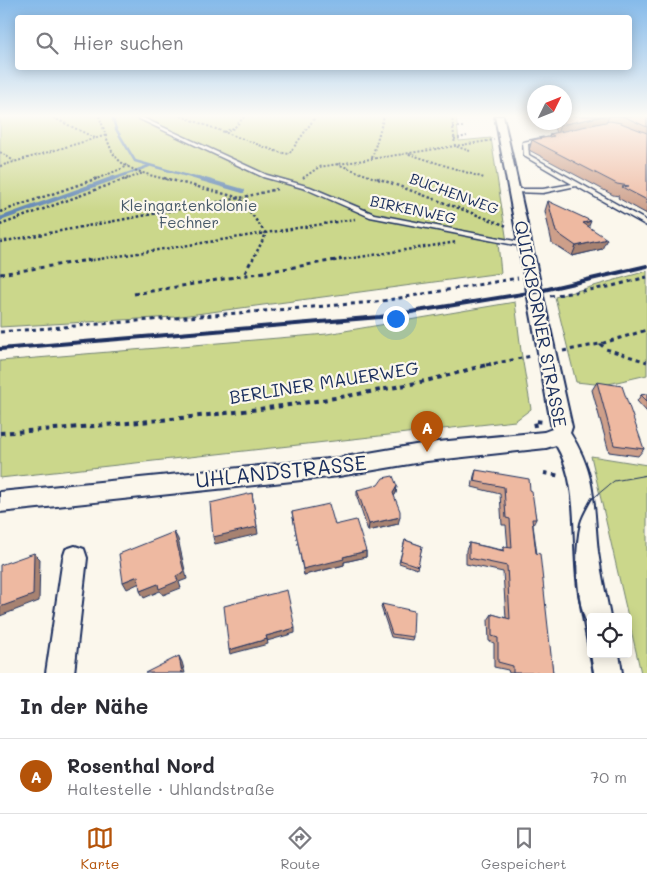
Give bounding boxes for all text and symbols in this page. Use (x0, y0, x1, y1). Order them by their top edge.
search box (15, 15, 632, 70)
icon: search (33, 29, 61, 57)
text: Hier suchen (73, 30, 184, 55)
north arrow (527, 85, 572, 130)
street label: BUCHENWEG (407, 168, 502, 218)
street label: BIRKENWEG (369, 190, 458, 228)
park label: Kleingartenkolonie Fechner (121, 195, 257, 232)
street label: QUICKBORNER STRASSE (509, 218, 573, 429)
your location (383, 306, 409, 332)
street label: BERLINER MAUERWEG (227, 355, 420, 409)
pin: A (411, 411, 443, 452)
street label: UHLANDSTRASSE (194, 448, 368, 493)
map controls (587, 613, 632, 658)
button: locate (587, 613, 632, 658)
text: In der Nähe (20, 692, 148, 719)
text: Rosenthal Nord (67, 753, 214, 778)
text: A (30, 766, 42, 787)
text: 70 m (590, 766, 627, 787)
text: Haltestelle · Uhlandstraße (67, 778, 275, 799)
tab: Karte (80, 824, 120, 873)
tab: Route (280, 824, 320, 873)
tab: Gespeichert (481, 824, 567, 873)

